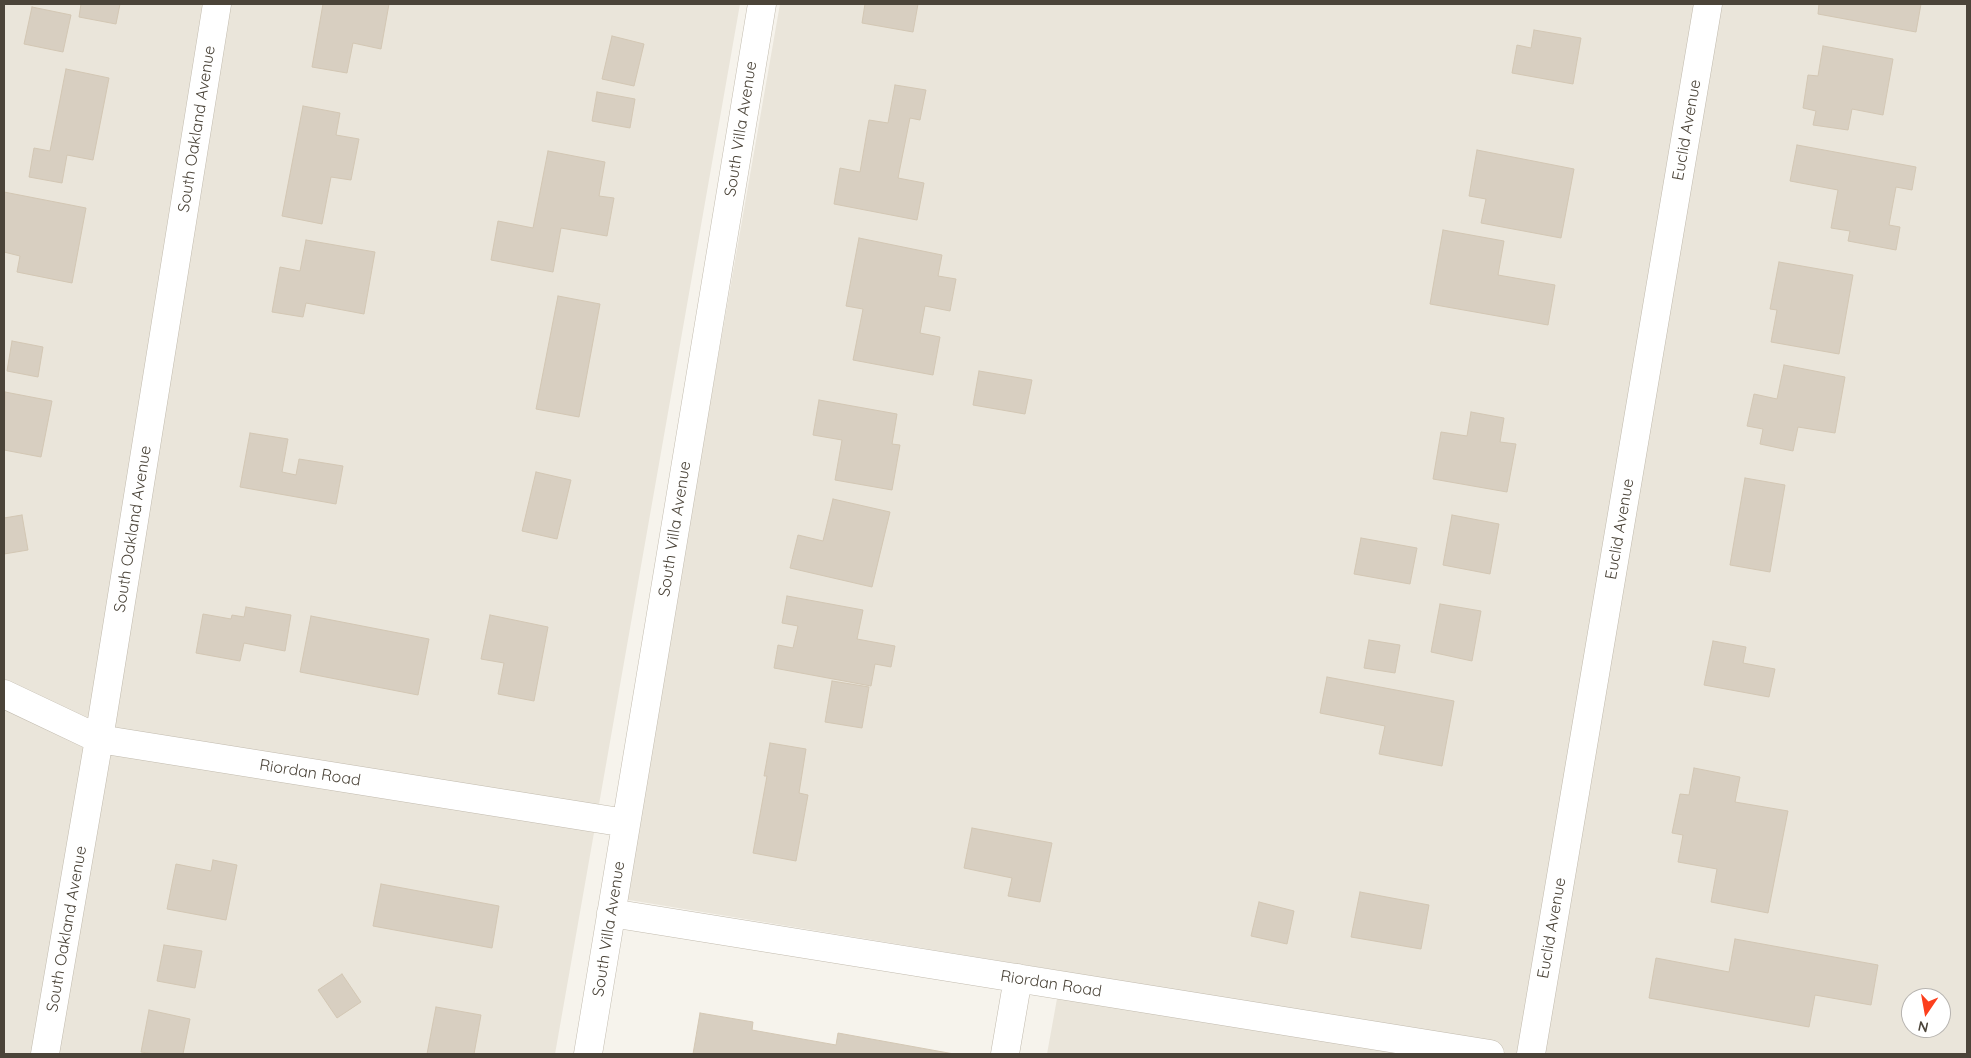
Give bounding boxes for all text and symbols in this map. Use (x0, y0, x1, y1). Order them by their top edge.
street label: South Oakland Avenue (174, 44, 220, 214)
street label: South Villa Avenue (721, 60, 761, 198)
street label: Euclid Avenue (1669, 78, 1705, 182)
street label: South Oakland Avenue (110, 444, 156, 614)
street label: South Villa Avenue (655, 460, 695, 598)
street label: Euclid Avenue (1602, 477, 1638, 581)
street label: Riordan Road (258, 756, 362, 790)
street label: South Oakland Avenue (43, 844, 91, 1014)
street label: South Villa Avenue (589, 860, 629, 998)
street label: Euclid Avenue (1534, 876, 1570, 980)
street label: Riordan Road (999, 967, 1103, 1001)
north arrow (1901, 988, 1951, 1038)
text: N (1916, 1017, 1930, 1037)

